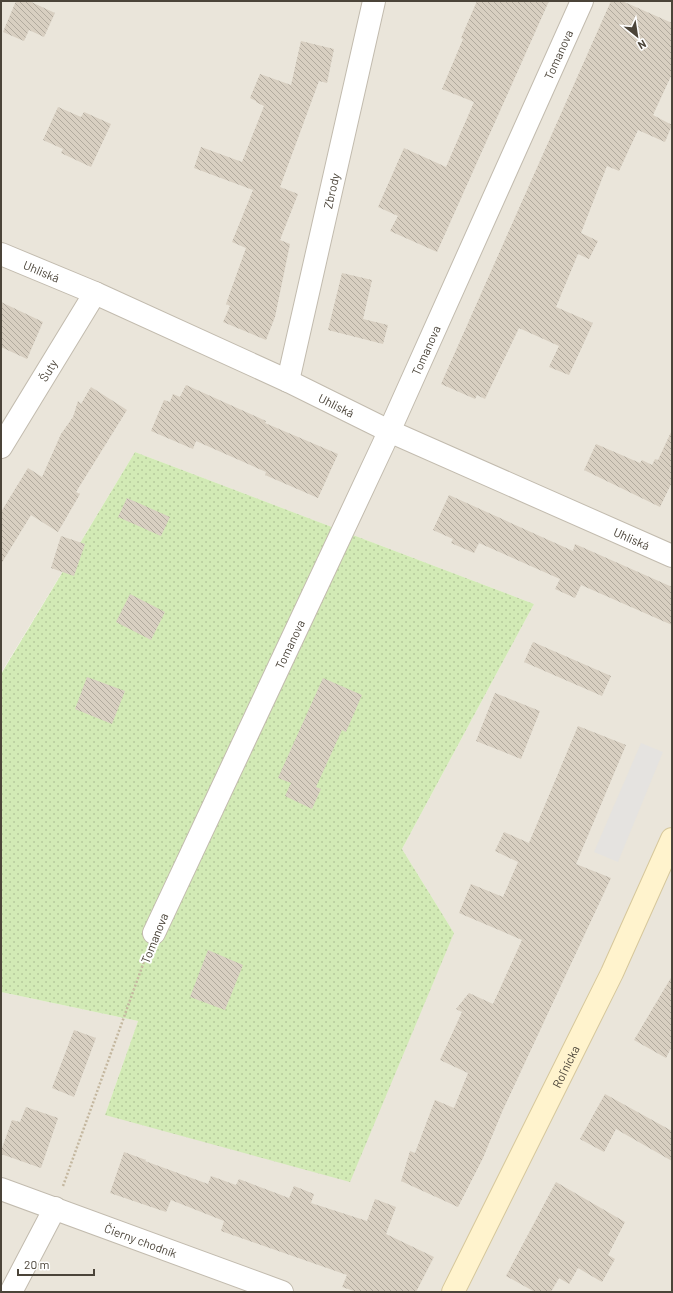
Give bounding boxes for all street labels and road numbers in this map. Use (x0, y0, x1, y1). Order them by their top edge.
street label: Tomanova (541, 27, 575, 82)
street label: Zbrody (320, 171, 342, 210)
street label: Uhliská (21, 257, 62, 285)
street label: Tomanova (408, 323, 443, 377)
street label: Šuty (36, 356, 60, 384)
street label: Uhliská (316, 390, 357, 420)
street label: Uhliská (612, 524, 652, 552)
street label: Tomanova (272, 617, 307, 671)
street label: Tomanova (138, 911, 170, 965)
street label: Roľnícka (549, 1043, 582, 1090)
street label: Čierny chodník (103, 1221, 179, 1260)

